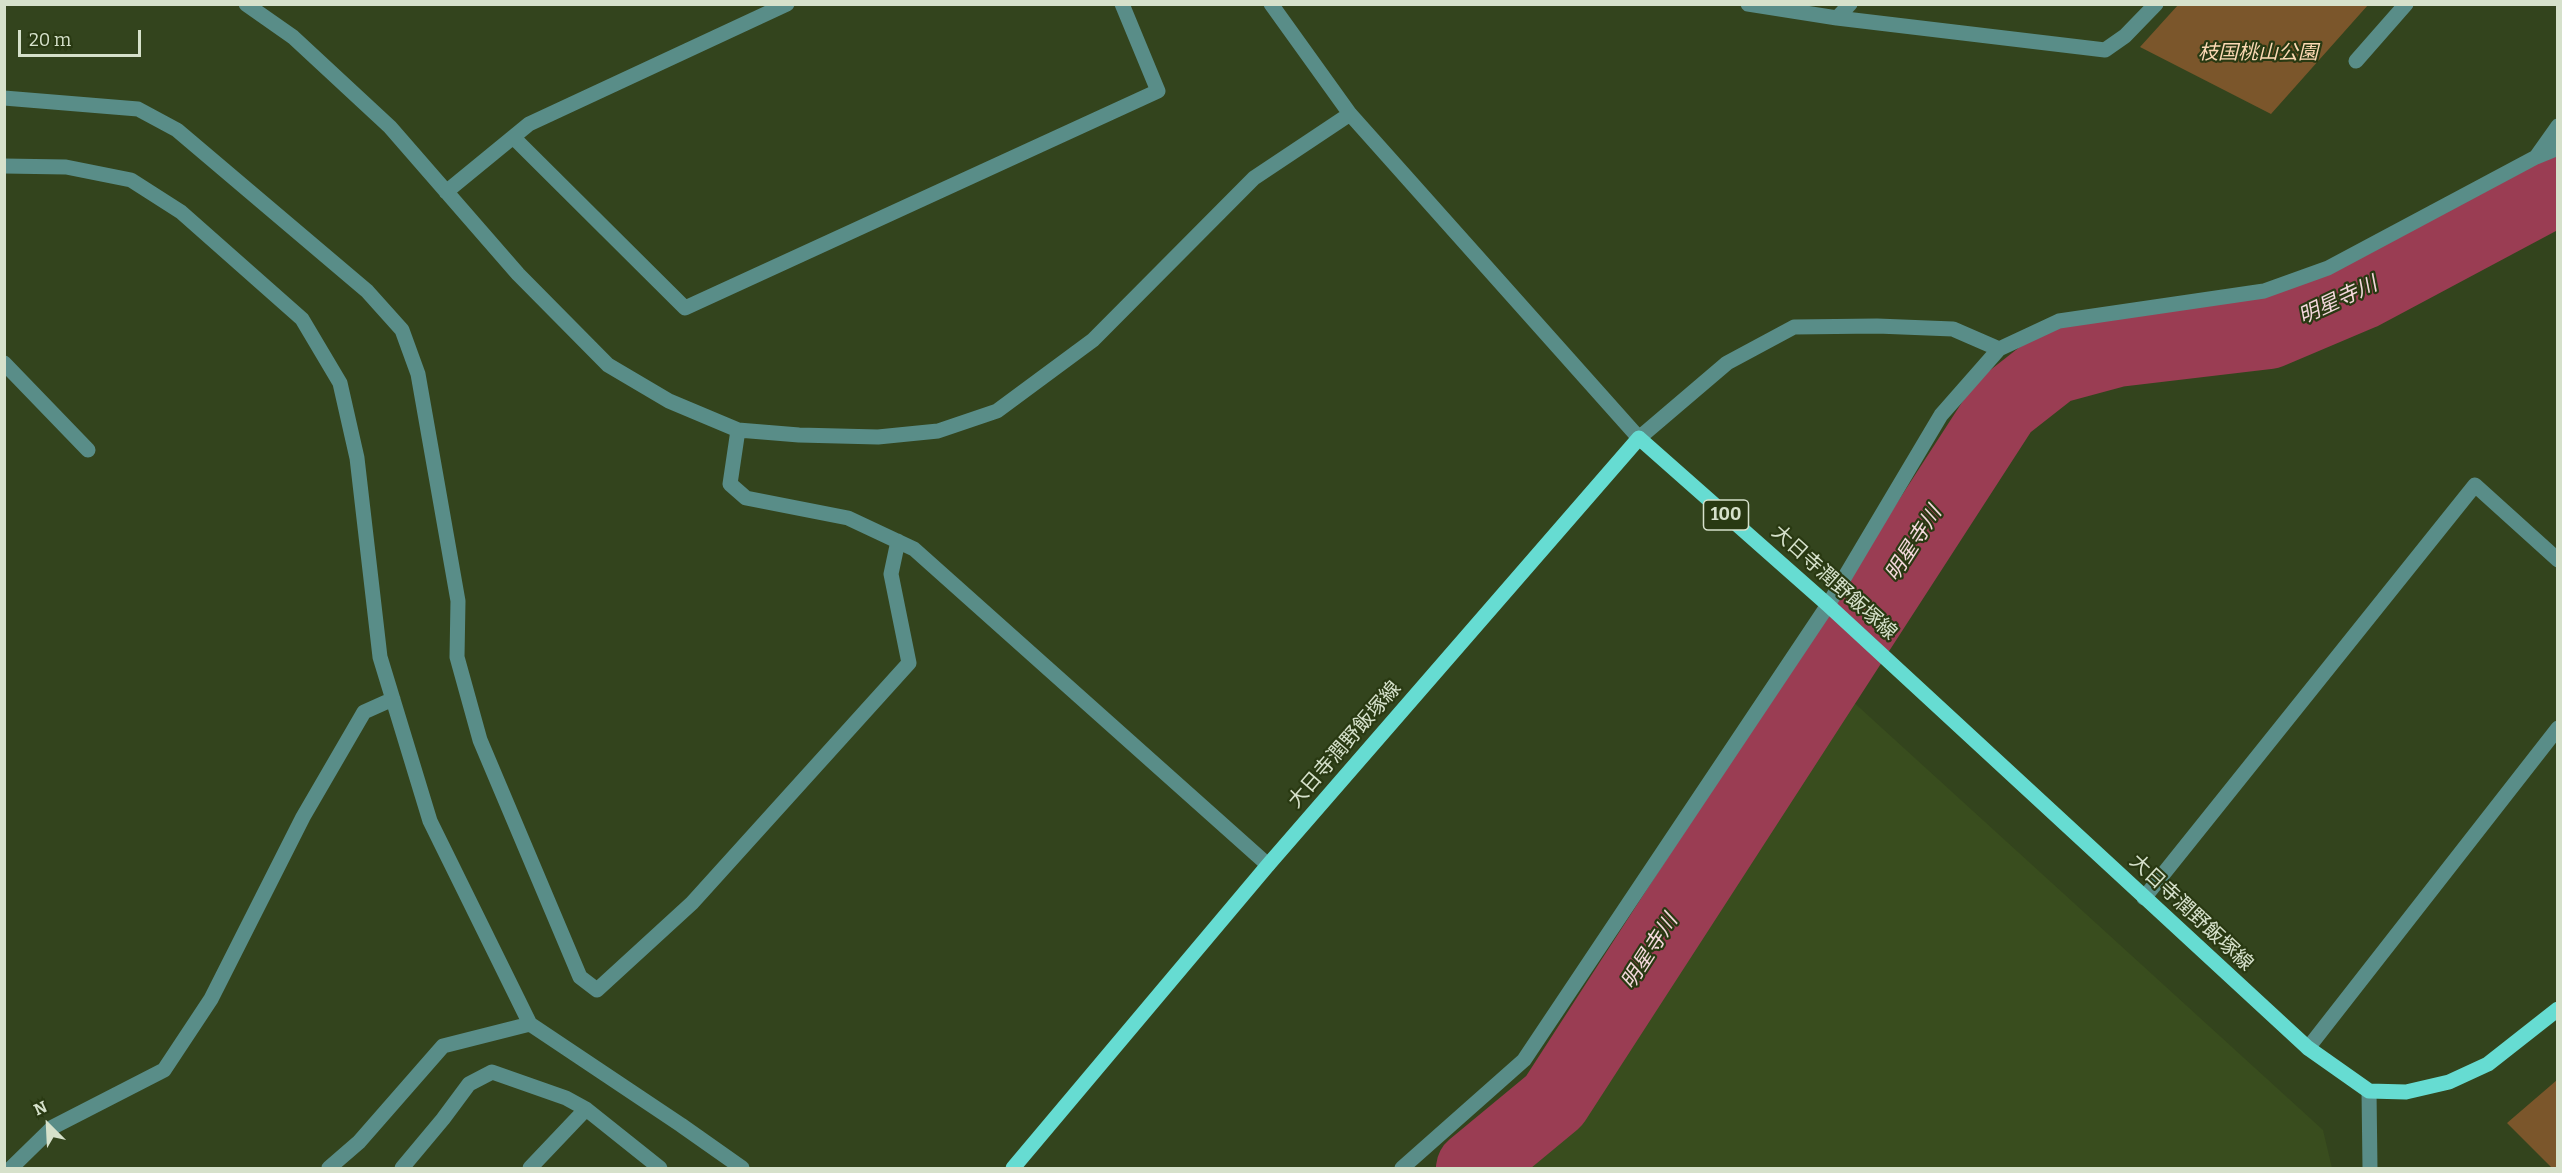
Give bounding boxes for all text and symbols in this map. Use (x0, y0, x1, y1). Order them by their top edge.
scale bar (21, 18, 144, 56)
text: 20 m (29, 29, 71, 51)
park label: 枝国桃山公園 (2198, 41, 2318, 65)
water label: 明星寺川 (2295, 272, 2381, 330)
road number: 100 (1704, 500, 1748, 530)
water label: 明星寺川 (1881, 502, 1947, 586)
street label: 大日寺潤野飯塚線 (1767, 521, 1901, 645)
street label: 大日寺潤野飯塚線 (1283, 677, 1407, 813)
street label: 大日寺潤野飯塚線 (2124, 850, 2258, 976)
water label: 明星寺川 (1617, 910, 1683, 994)
north arrow (18, 1095, 78, 1155)
text: N (31, 1097, 50, 1119)

